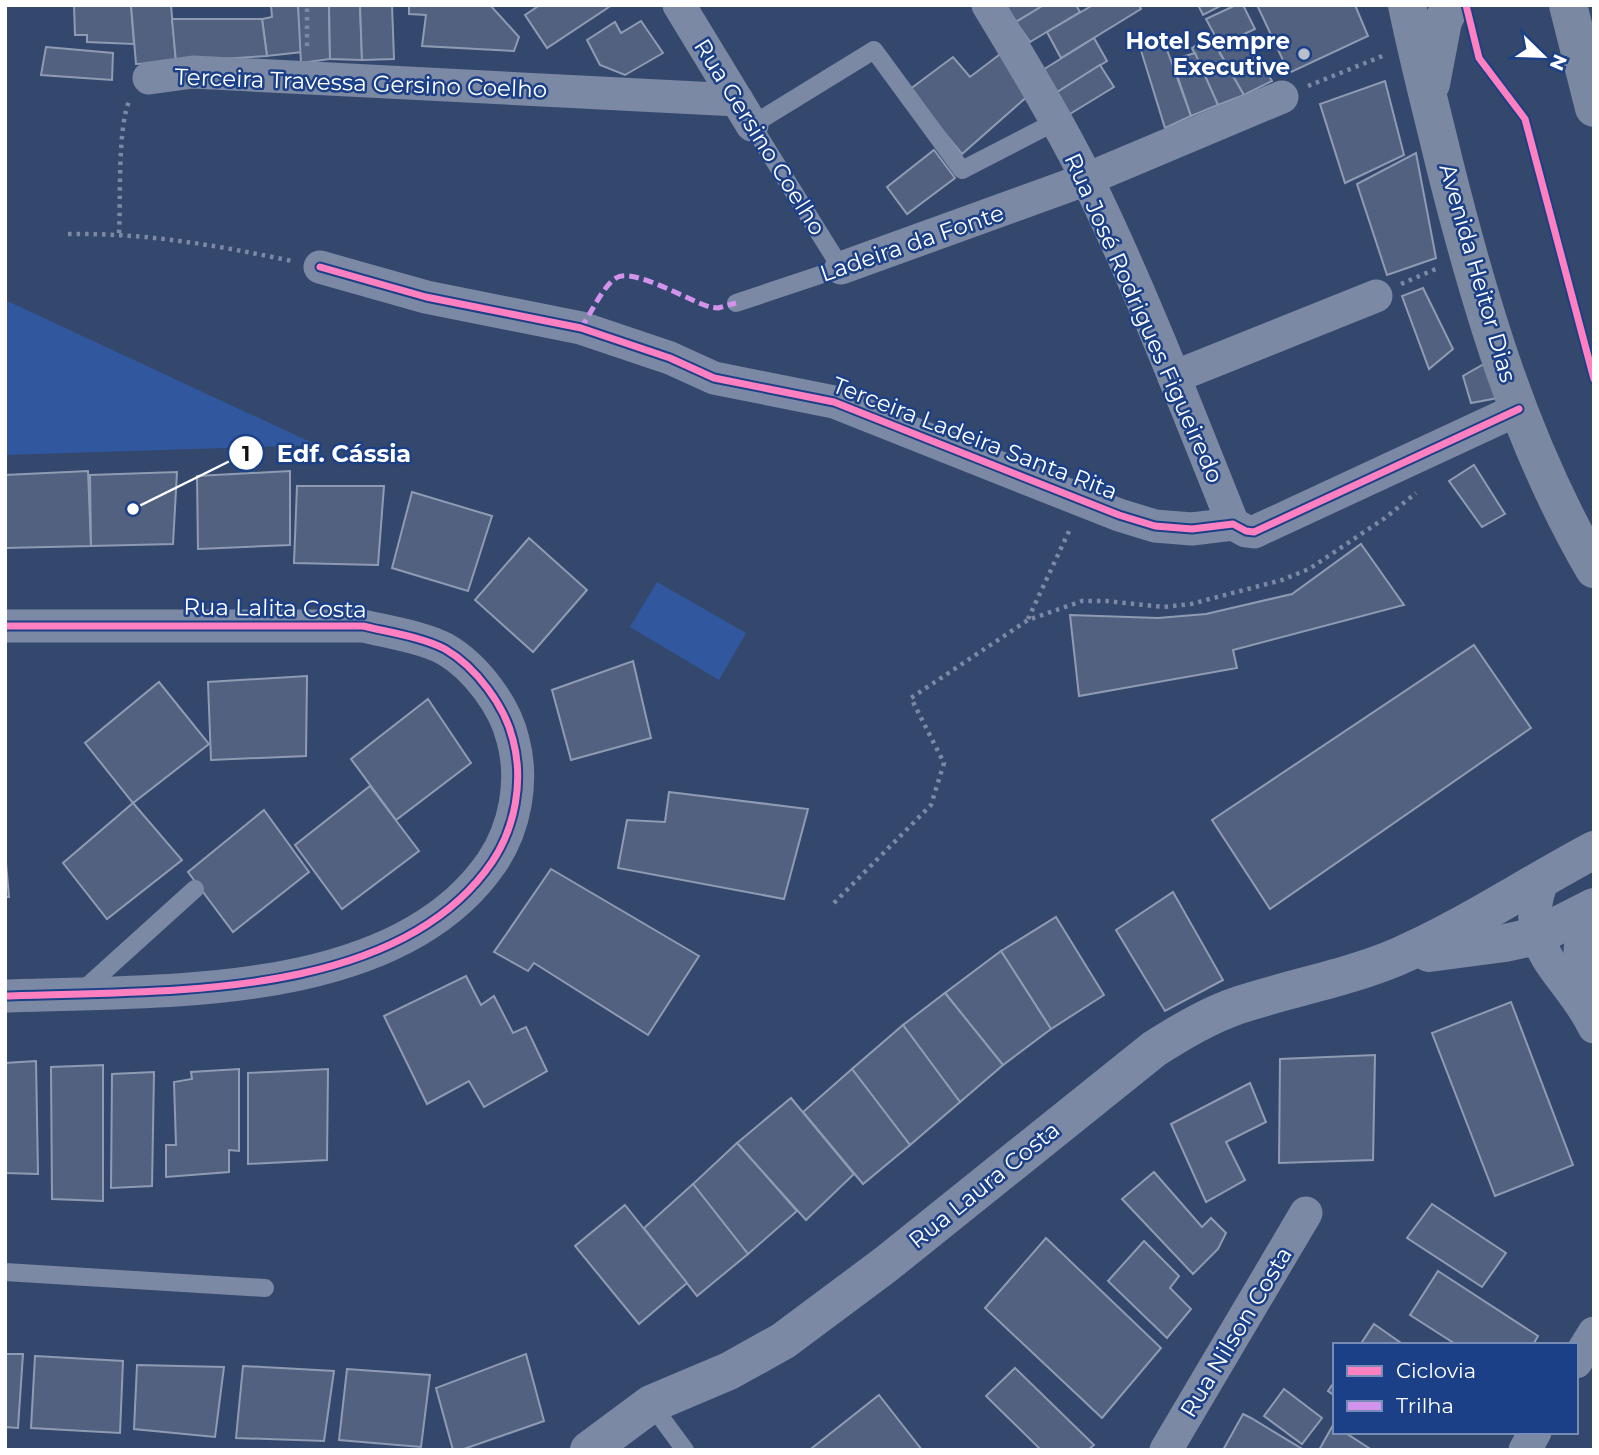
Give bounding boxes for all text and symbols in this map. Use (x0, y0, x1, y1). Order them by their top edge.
north arrow (1508, 21, 1578, 91)
place label: Hotel Sempre Executive (1125, 27, 1290, 81)
street label: Rua Gersino Coelho (688, 34, 832, 240)
marker: Hotel Sempre Executive (1296, 46, 1312, 62)
text: N (1545, 51, 1572, 74)
street label: Terceira Travessa Gersino Coelho (174, 63, 548, 103)
street label: Rua José Rodrigues Figueiredo (1058, 149, 1230, 487)
street label: Avenida Heitor Dias (1433, 161, 1523, 385)
street label: Ladeira da Fonte (816, 198, 1008, 288)
street label: Terceira Ladeira Santa Rita (829, 371, 1121, 505)
callout: Edf. Cássia (228, 431, 425, 476)
text: Edf. Cássia (277, 439, 411, 468)
text: 1 (242, 441, 250, 466)
street label: Rua Lalita Costa (183, 592, 367, 624)
street label: Rua Laura Costa (903, 1116, 1065, 1254)
street label: Rua Nilson Costa (1174, 1242, 1298, 1422)
legend (1333, 1343, 1578, 1434)
text: Ciclovia (1396, 1358, 1476, 1383)
text: Trilha (1396, 1393, 1454, 1418)

